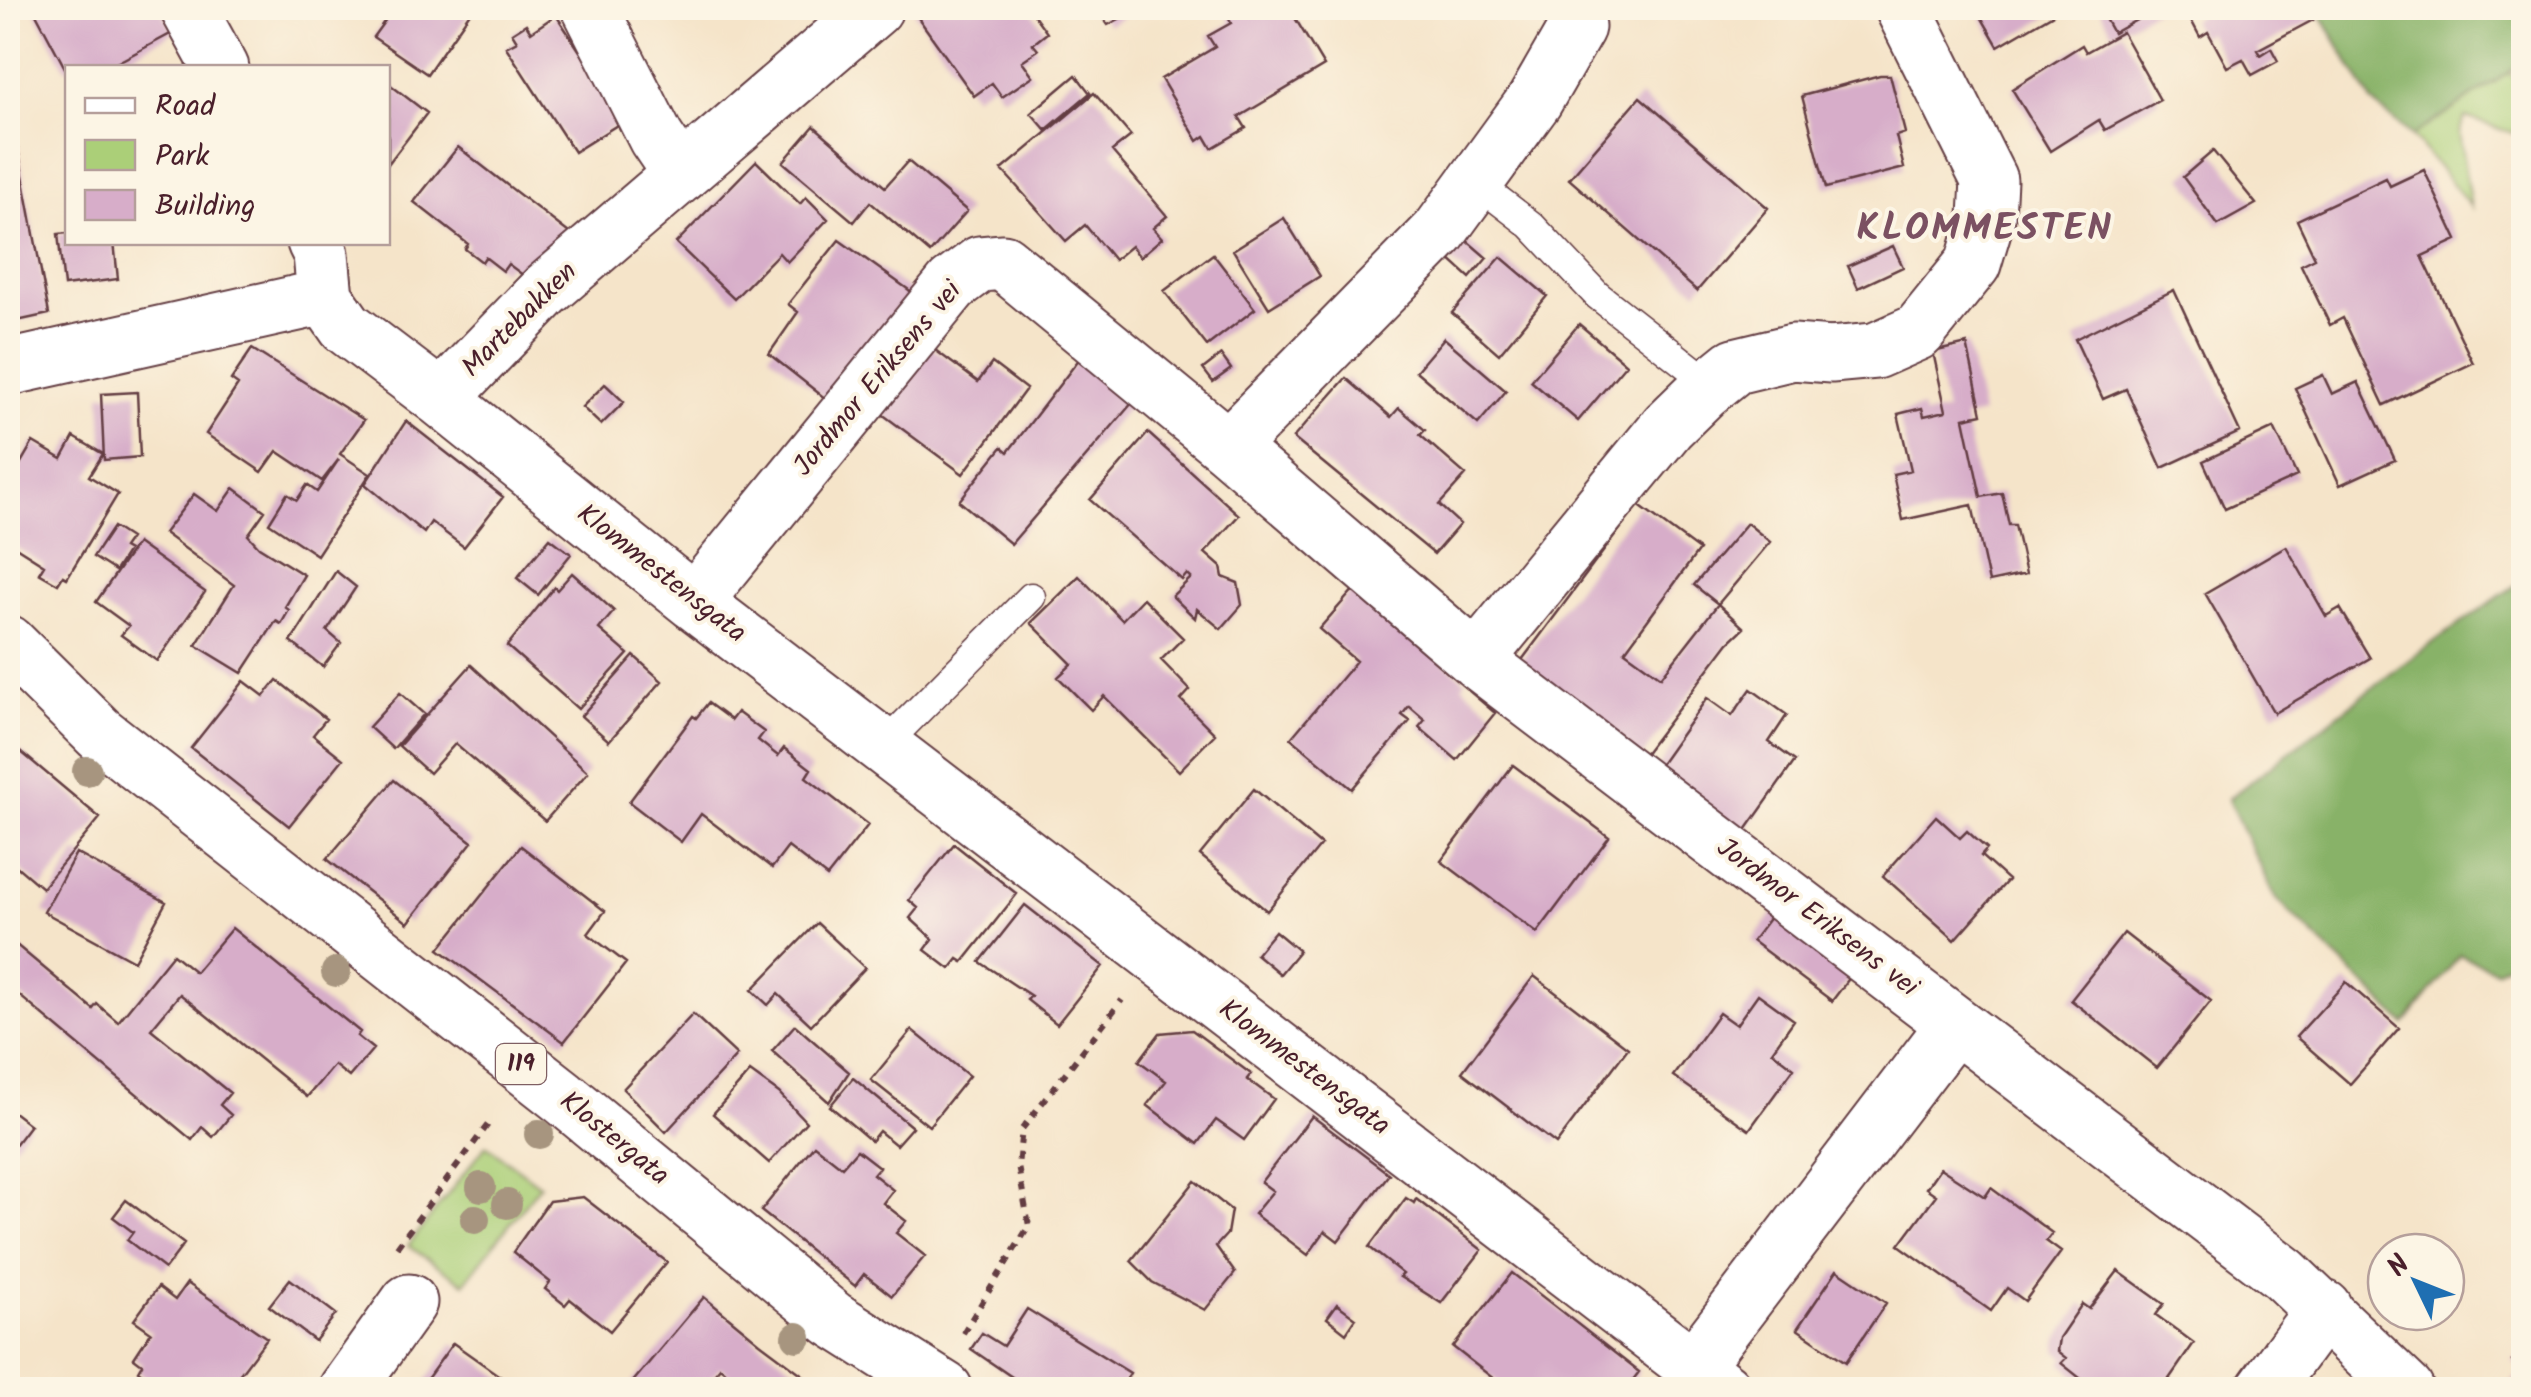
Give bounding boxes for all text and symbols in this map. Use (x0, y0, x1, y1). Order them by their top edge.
legend (65, 65, 390, 245)
text: Road (155, 83, 216, 131)
text: Park (155, 133, 210, 181)
text: Building (155, 183, 255, 231)
district label: KLOMMESTEN (1856, 200, 2114, 260)
street label: Martebakken (451, 251, 589, 389)
street label: Jordmor Eriksens vei (782, 270, 974, 487)
street label: Klommestensgata (566, 493, 756, 655)
street label: Jordmor Eriksens vei (1706, 827, 1929, 1010)
street label: Klommestensgata (1208, 988, 1400, 1148)
road number: 119 (496, 1044, 546, 1084)
street label: Klostergata (549, 1080, 679, 1198)
north arrow (2366, 1232, 2466, 1332)
text: N (2377, 1245, 2422, 1288)

